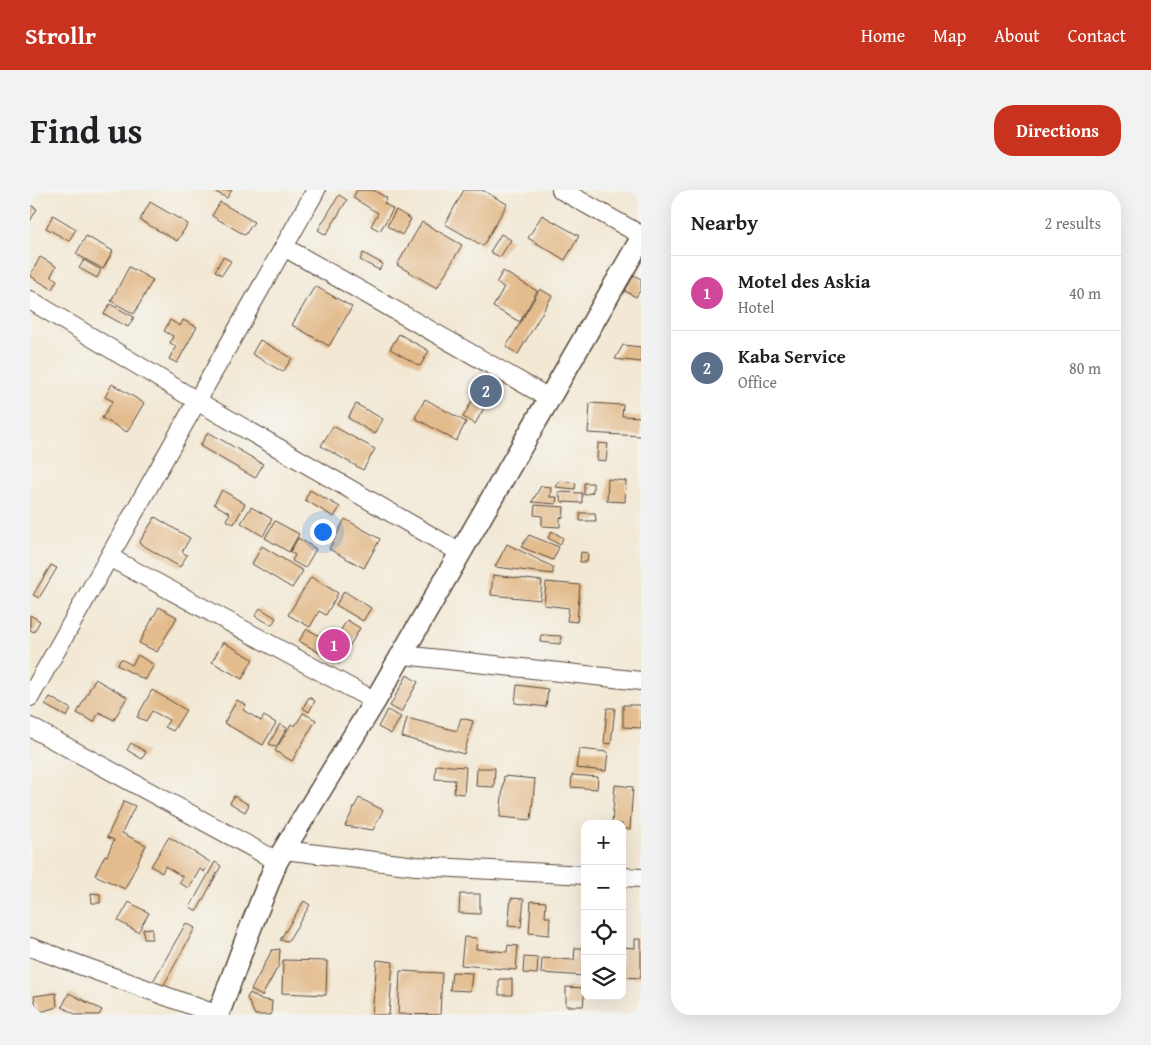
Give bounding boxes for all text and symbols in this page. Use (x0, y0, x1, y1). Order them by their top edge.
text: Strollr (25, 18, 96, 53)
text: Home (861, 22, 905, 49)
text: Map (933, 22, 966, 49)
text: About (994, 22, 1040, 49)
text: Contact (1068, 22, 1126, 49)
text: Find us (30, 105, 143, 156)
button: Directions (994, 105, 1121, 156)
text: Nearby (691, 207, 758, 238)
text: 2 results (1044, 211, 1101, 235)
text: Motel des Askia (738, 267, 870, 295)
text: 1 (703, 281, 711, 305)
text: 40 m (1069, 281, 1101, 305)
text: Hotel (738, 295, 774, 319)
text: Kaba Service (738, 342, 846, 370)
text: 2 (703, 356, 711, 380)
text: 80 m (1069, 356, 1101, 380)
text: Office (738, 370, 777, 394)
pin: 2 (470, 372, 502, 410)
your location (310, 519, 336, 545)
pin: 1 (318, 626, 350, 664)
map controls (581, 820, 626, 1000)
button: + (581, 820, 626, 865)
button: − (581, 865, 626, 910)
button: locate (581, 910, 626, 955)
button: layers (581, 955, 626, 1000)

